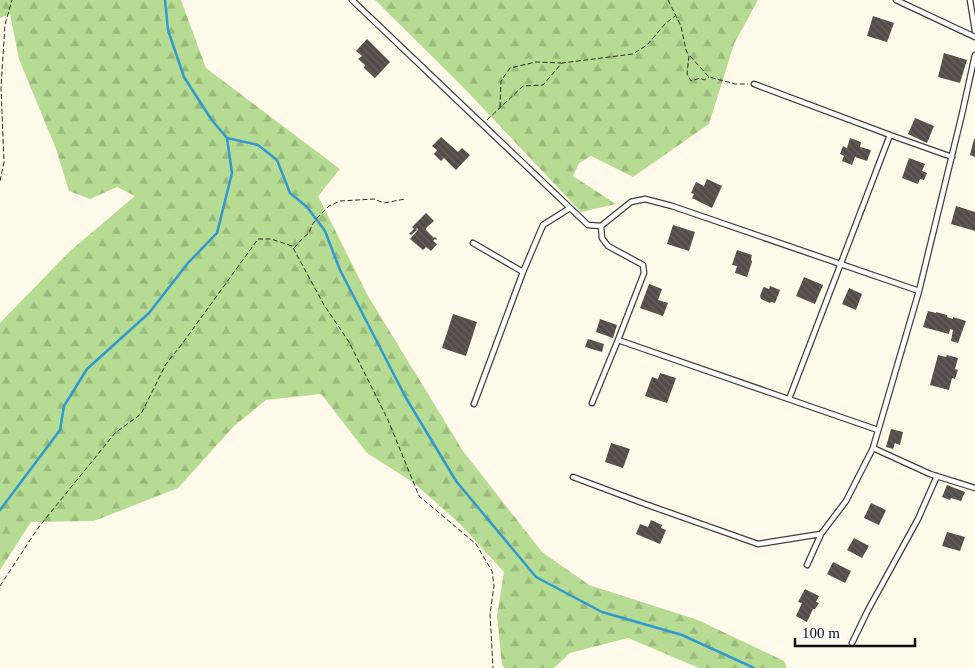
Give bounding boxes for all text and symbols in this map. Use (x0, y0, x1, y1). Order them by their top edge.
scale bar (795, 616, 915, 648)
text: 100 m (802, 625, 840, 641)

